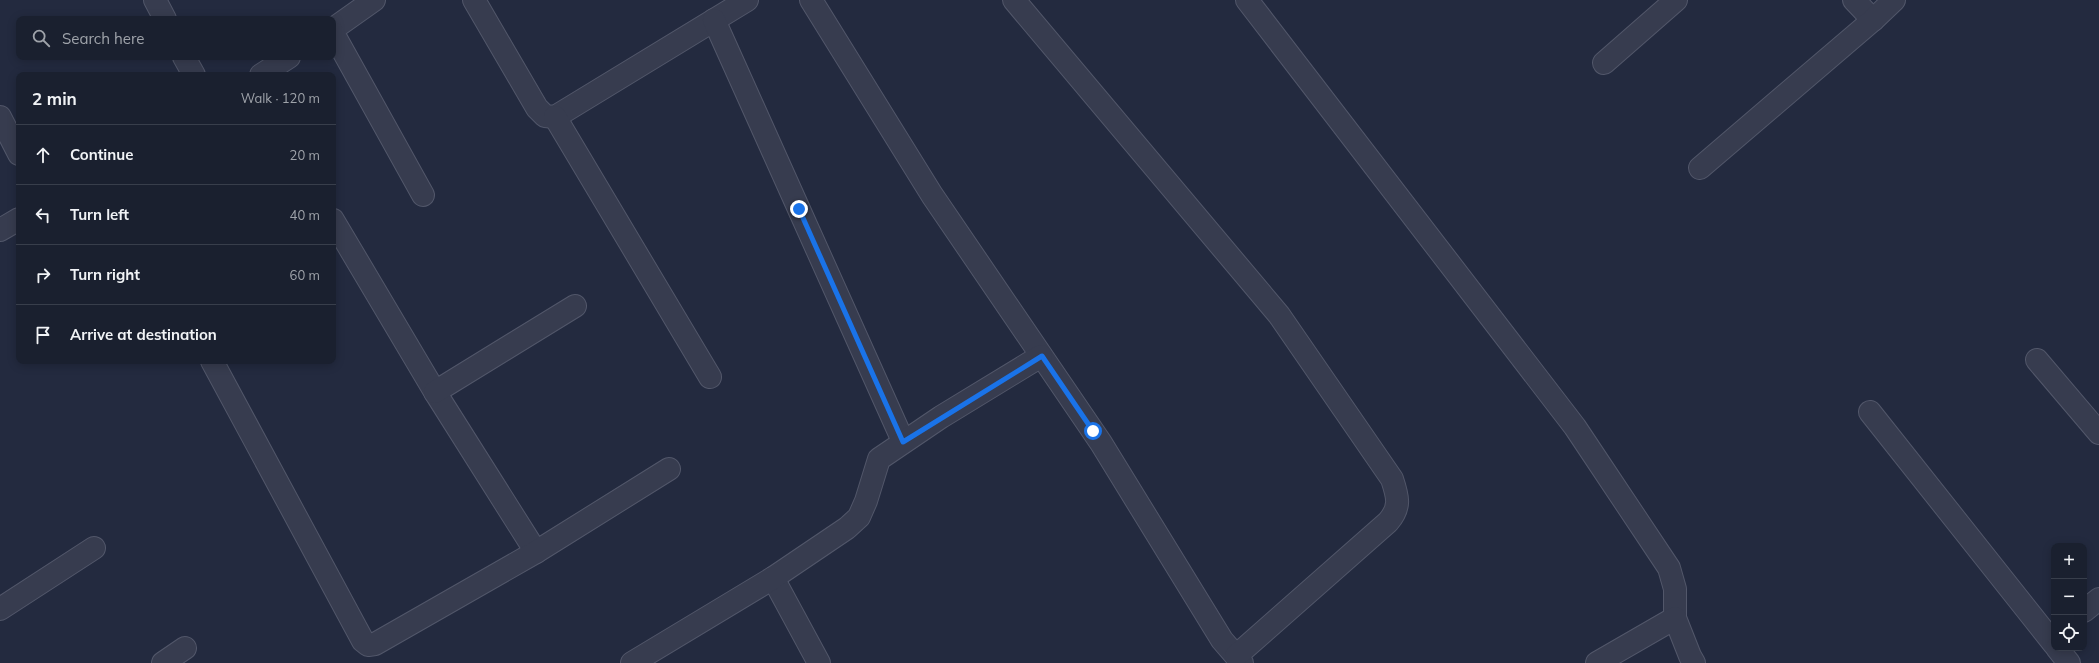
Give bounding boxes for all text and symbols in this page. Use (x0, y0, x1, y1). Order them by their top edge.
search box (16, 16, 336, 60)
icon: search (30, 27, 52, 49)
text: Search here (62, 29, 144, 48)
text: 2 min (32, 88, 77, 109)
text: Walk · 120 m (241, 90, 320, 106)
icon: ahead (32, 144, 54, 166)
text: Continue (70, 145, 133, 164)
text: 20 m (290, 147, 320, 163)
route end (790, 200, 808, 218)
icon: left (32, 204, 54, 226)
text: Turn left (70, 205, 129, 224)
text: 40 m (290, 207, 320, 223)
icon: right (32, 264, 54, 286)
text: Turn right (70, 265, 140, 284)
text: 60 m (290, 267, 320, 283)
icon: arrive (32, 324, 54, 346)
text: Arrive at destination (70, 325, 217, 344)
route start (1084, 422, 1102, 440)
map controls (2051, 543, 2087, 651)
button: + (2051, 543, 2087, 579)
button: − (2051, 579, 2087, 615)
button: locate (2051, 615, 2087, 651)

